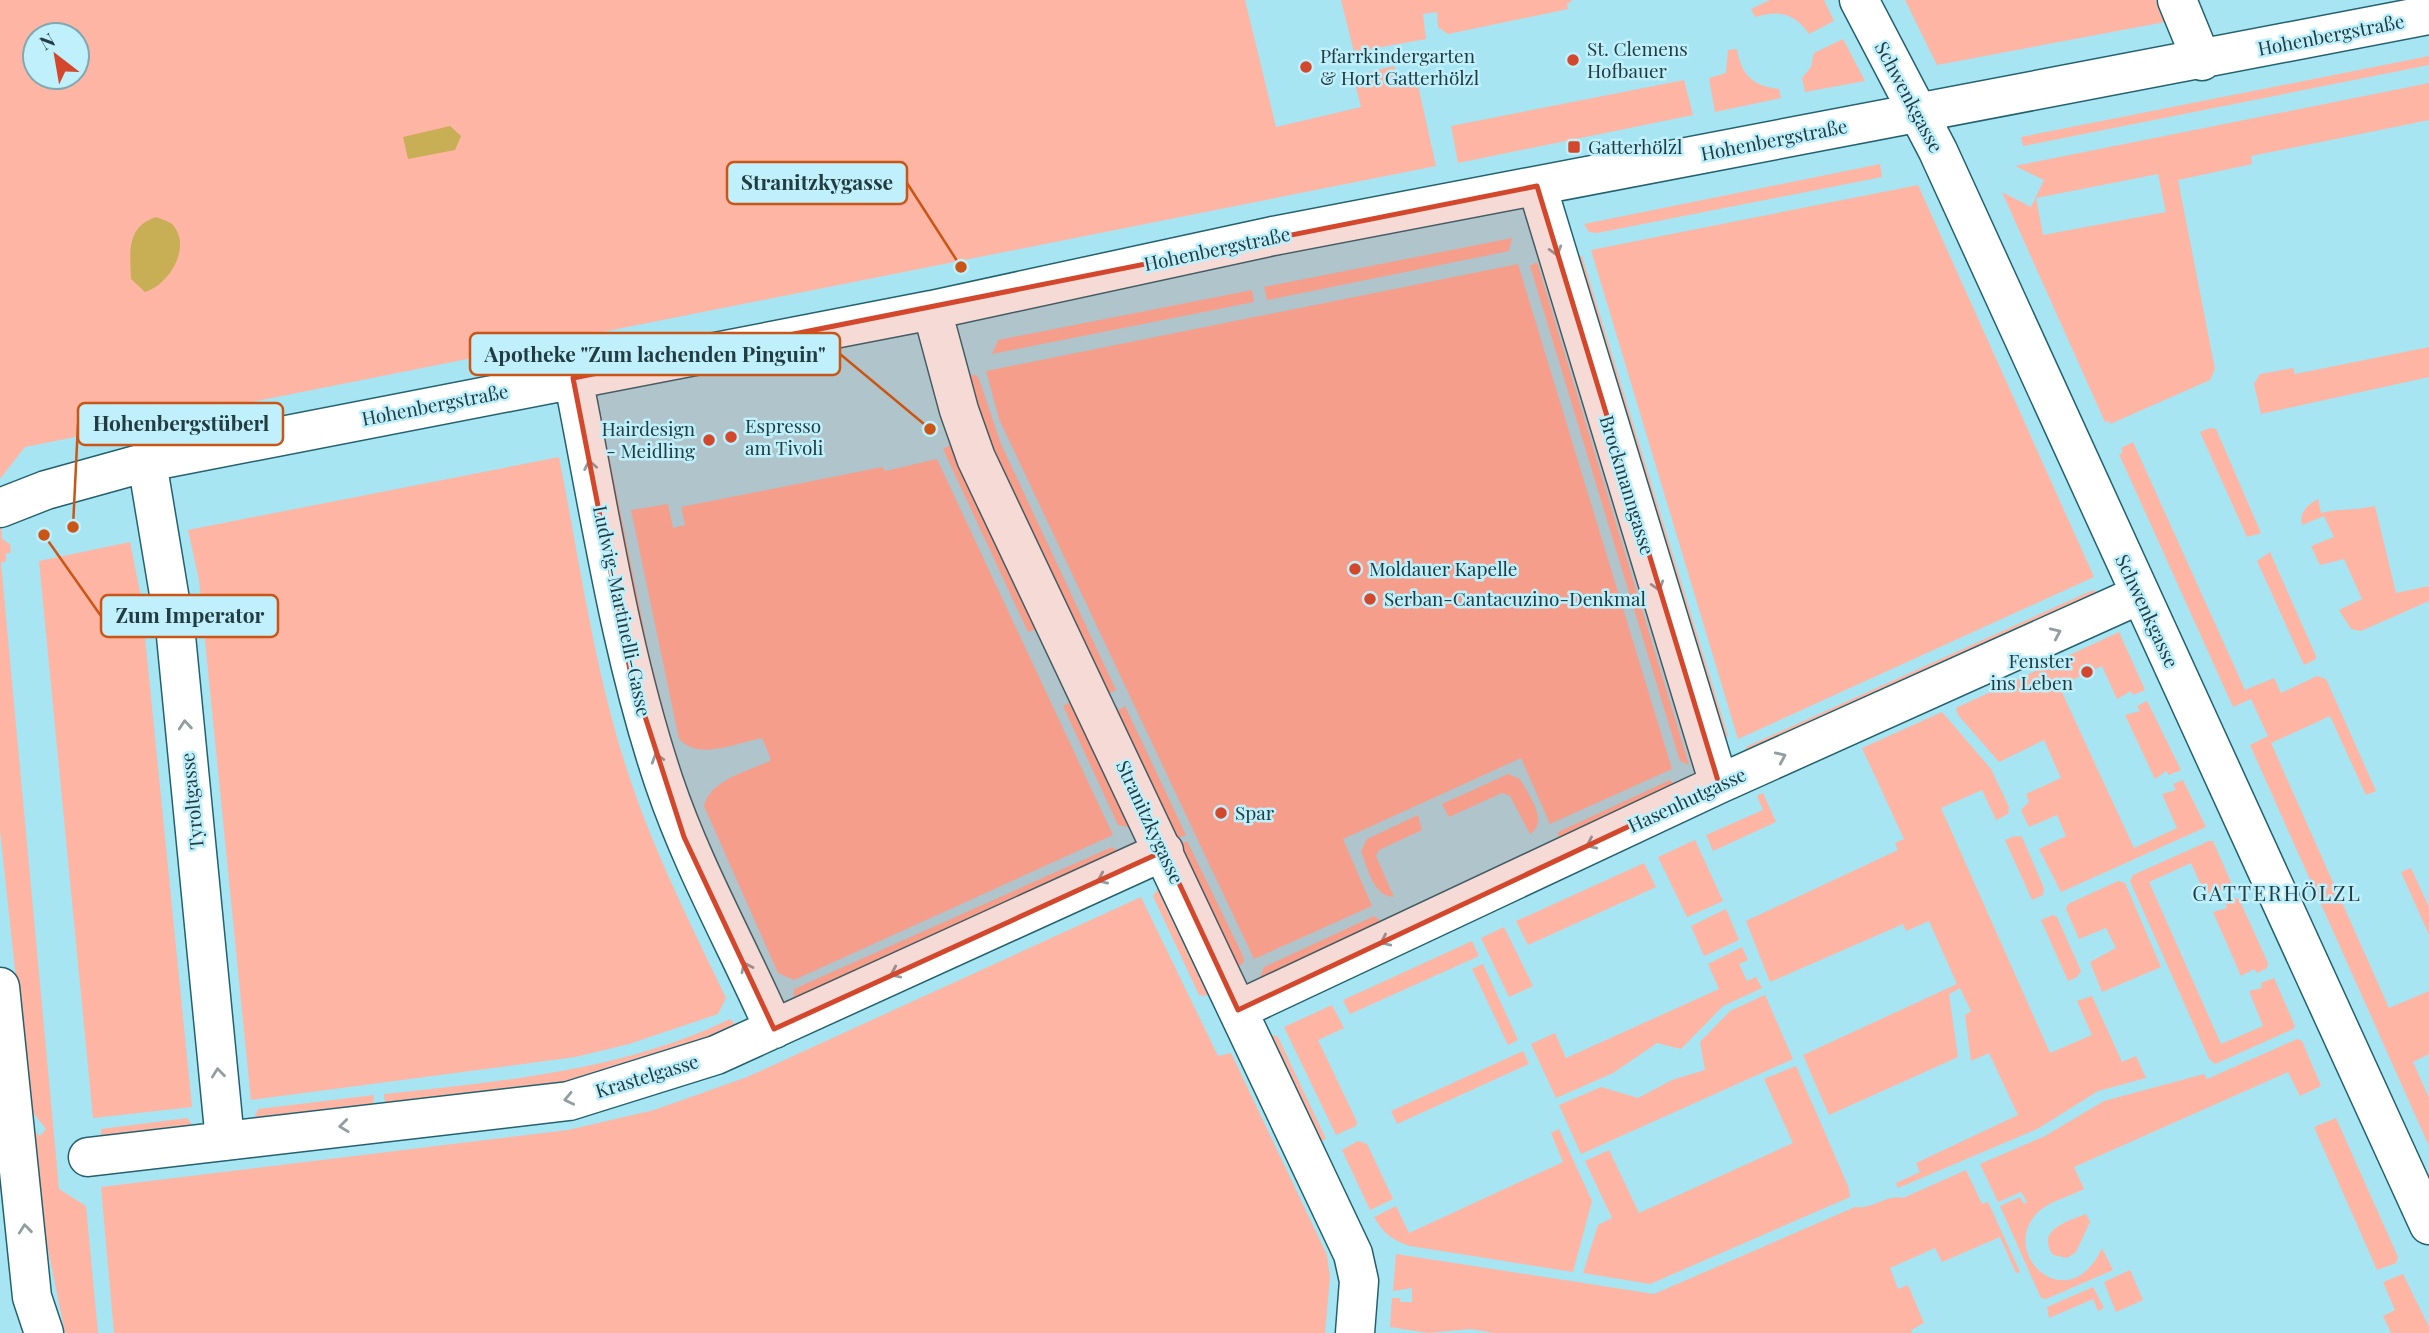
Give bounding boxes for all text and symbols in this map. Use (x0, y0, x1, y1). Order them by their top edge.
street label: Hohenbergstraße (2255, 7, 2406, 61)
north arrow (21, 21, 91, 91)
text: N (34, 26, 60, 55)
place label: St. Clemens Hofbauer (1587, 35, 1688, 83)
street label: Schwenkgasse (1870, 36, 1950, 157)
place label: Pfarrkindergarten & Hort Gatterhölzl (1320, 42, 1480, 90)
marker: St. Clemens Hofbauer (1565, 52, 1581, 68)
marker: Pfarrkindergarten & Hort Gatterhölzl (1298, 59, 1314, 75)
street label: Hohenbergstraße (1698, 112, 1849, 166)
place label: Gatterhölzl (1588, 133, 1683, 159)
marker: Gatterhölzl (1566, 139, 1582, 155)
callout: Stranitzkygasse (727, 162, 907, 204)
text: Stranitzkygasse (741, 167, 893, 195)
street label: Hohenbergstraße (1141, 220, 1292, 276)
one-way arrow (1548, 244, 1562, 257)
callout: Apotheke "Zum lachenden Pinguin" (470, 333, 840, 375)
text: Apotheke "Zum lachenden Pinguin" (483, 339, 826, 367)
street label: Hohenbergstraße (359, 377, 510, 431)
callout: Hohenbergstüberl (78, 403, 283, 445)
text: Hohenbergstüberl (93, 408, 270, 436)
place label: Espresso am Tivoli (745, 412, 824, 460)
street label: Brockmanngasse (1594, 412, 1662, 558)
place label: Hairdesign - Meidling (602, 415, 696, 463)
marker: Espresso am Tivoli (723, 429, 739, 445)
marker: Hairdesign - Meidling (701, 432, 717, 448)
one-way arrow (584, 459, 599, 471)
street label: Ludwig-Martinelli-Gasse (588, 503, 658, 719)
street label: Schwenkgasse (2110, 550, 2186, 671)
place label: Moldauer Kapelle (1369, 555, 1517, 581)
marker: Moldauer Kapelle (1347, 561, 1363, 577)
one-way arrow (1649, 580, 1664, 592)
place label: Serban-Cantacuzino-Denkmal (1384, 585, 1646, 611)
marker: Serban-Cantacuzino-Denkmal (1362, 591, 1378, 607)
callout: Zum Imperator (101, 595, 278, 637)
text: Zum Imperator (116, 600, 265, 628)
one-way arrow (2049, 627, 2061, 641)
place label: Fenster ins Leben (1990, 647, 2074, 695)
marker: Fenster ins Leben (2079, 664, 2095, 680)
one-way arrow (178, 719, 193, 730)
street label: Tyroltgasse (173, 751, 209, 851)
one-way arrow (1774, 751, 1787, 765)
one-way arrow (650, 753, 665, 765)
street label: Stranitzkygasse (1111, 756, 1191, 887)
street label: Hasenhutgasse (1623, 760, 1750, 838)
place label: Spar (1235, 799, 1275, 825)
marker: Spar (1213, 805, 1229, 821)
one-way arrow (1585, 836, 1598, 850)
one-way arrow (1097, 871, 1109, 885)
district label: GATTERHÖLZL (2192, 878, 2362, 906)
one-way arrow (1379, 932, 1392, 946)
one-way arrow (740, 962, 754, 974)
one-way arrow (890, 965, 902, 979)
street label: Krastelgasse (592, 1047, 701, 1103)
one-way arrow (211, 1067, 226, 1079)
one-way arrow (564, 1091, 576, 1106)
one-way arrow (338, 1119, 350, 1134)
one-way arrow (18, 1223, 33, 1234)

